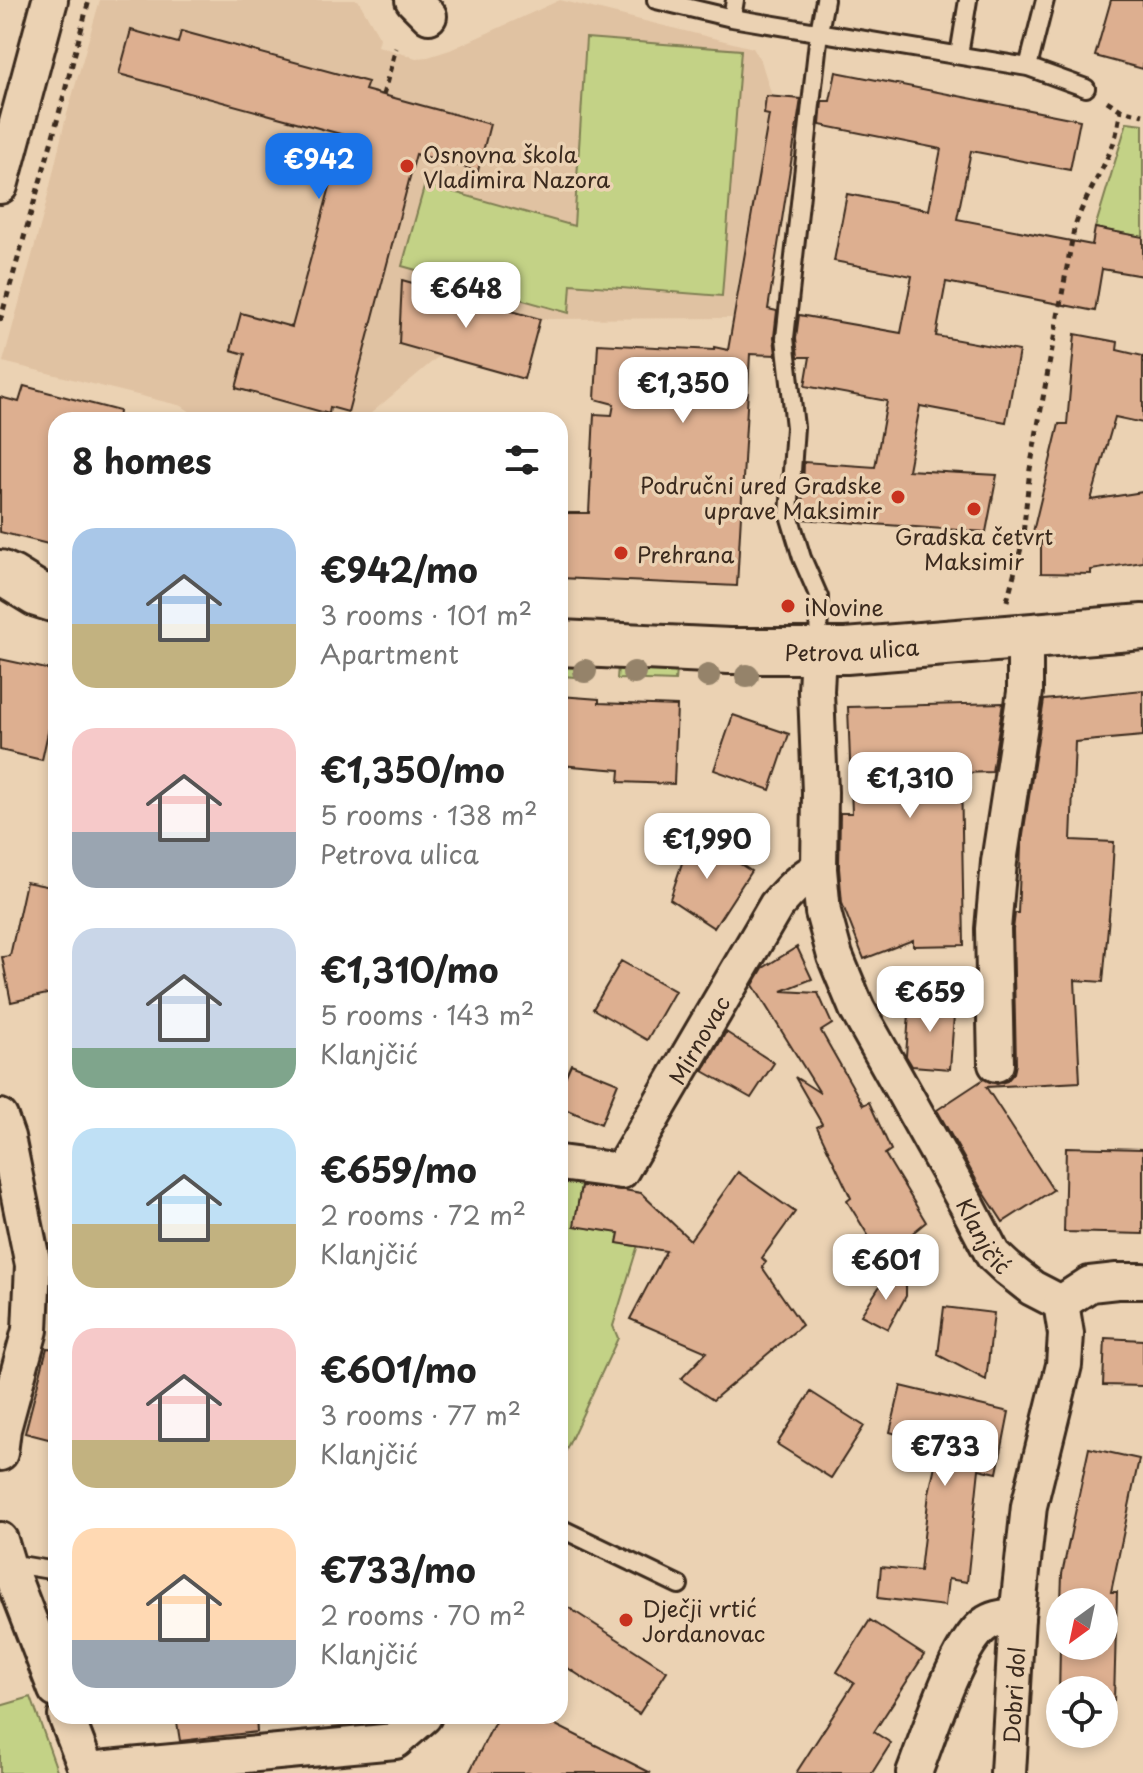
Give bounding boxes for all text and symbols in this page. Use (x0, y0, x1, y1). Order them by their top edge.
pin: €942 (272, 133, 366, 201)
place label: Osnovna škola Vladimira Nazora (423, 137, 611, 195)
text: €942 (283, 139, 355, 178)
marker: Osnovna škola Vladimira Nazora (398, 157, 416, 175)
pin: €648 (419, 262, 513, 330)
text: €648 (429, 268, 503, 307)
pin: €1,350 (618, 357, 748, 425)
text: €1,350 (637, 363, 729, 402)
text: 8 homes (72, 434, 212, 486)
icon: filters (500, 438, 544, 482)
place label: Područni ured Gradske uprave Maksimir (640, 468, 883, 526)
marker: Područni ured Gradske uprave Maksimir (889, 488, 907, 506)
marker: Gradska četvrt Maksimir (965, 500, 983, 518)
place label: Gradska četvrt Maksimir (895, 519, 1053, 577)
place label: Prehrana (637, 537, 734, 570)
text: €942/mo (320, 543, 478, 595)
marker: Prehrana (612, 544, 630, 562)
icon: home (136, 560, 232, 656)
place label: iNovine (804, 590, 884, 623)
text: 3 rooms · 101 m² (320, 595, 532, 634)
marker: iNovine (779, 597, 797, 615)
street label: Petrova ulica (785, 629, 920, 668)
text: Apartment (320, 634, 459, 673)
text: €1,350/mo (320, 743, 505, 795)
pin: €1,310 (845, 752, 975, 820)
text: €1,310 (866, 758, 954, 797)
icon: home (136, 760, 232, 856)
text: 5 rooms · 138 m² (320, 795, 538, 834)
pin: €1,990 (642, 813, 772, 881)
text: €1,990 (662, 819, 752, 858)
text: Petrova ulica (320, 834, 479, 873)
text: €1,310/mo (320, 943, 498, 995)
icon: home (136, 960, 232, 1056)
pin: €659 (883, 966, 977, 1034)
text: €659 (895, 972, 965, 1011)
street label: Mirnovac (659, 989, 737, 1090)
text: 5 rooms · 143 m² (320, 995, 535, 1034)
text: Klanjčić (320, 1034, 418, 1073)
text: €659/mo (320, 1143, 477, 1195)
icon: home (136, 1160, 232, 1256)
street label: Klanjčić (949, 1192, 1019, 1281)
text: 2 rooms · 72 m² (320, 1195, 526, 1234)
text: Klanjčić (320, 1234, 418, 1273)
pin: €601 (839, 1234, 933, 1302)
text: €601 (851, 1240, 921, 1279)
text: €601/mo (320, 1343, 477, 1395)
icon: home (136, 1360, 232, 1456)
text: 3 rooms · 77 m² (320, 1395, 521, 1434)
pin: €733 (898, 1420, 992, 1488)
text: €733 (910, 1426, 980, 1465)
text: Klanjčić (320, 1434, 418, 1473)
text: €733/mo (320, 1543, 476, 1595)
icon: home (136, 1560, 232, 1656)
north arrow (1046, 1588, 1118, 1660)
map controls (1046, 1588, 1118, 1748)
place label: Dječji vrtić Jordanovac (642, 1591, 765, 1649)
text: 2 rooms · 70 m² (320, 1595, 526, 1634)
marker: Dječji vrtić Jordanovac (617, 1611, 635, 1629)
text: Klanjčić (320, 1634, 418, 1673)
street label: Dobri dol (993, 1646, 1032, 1745)
button: locate (1046, 1676, 1118, 1748)

